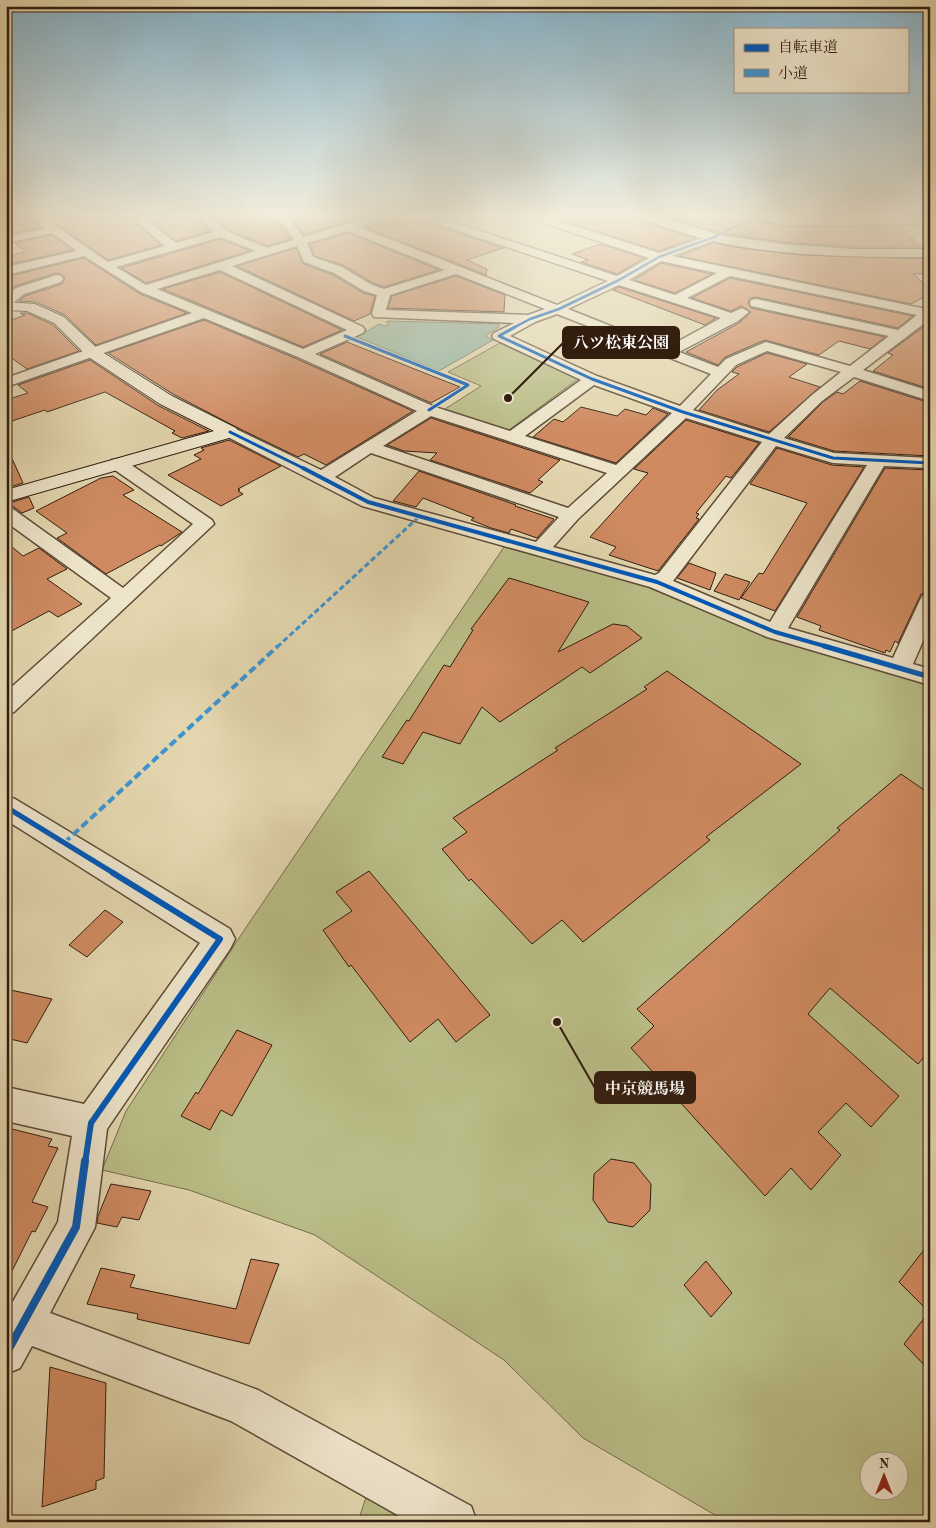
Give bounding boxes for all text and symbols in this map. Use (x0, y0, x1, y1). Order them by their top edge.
legend (734, 28, 908, 92)
text: 自転車道 (778, 39, 838, 56)
text: 小道 (778, 65, 808, 82)
callout: 八ツ松東公園 (563, 327, 679, 358)
text: 八ツ松東公園 (573, 334, 669, 352)
callout: 中京競馬場 (595, 1072, 695, 1103)
text: 中京競馬場 (605, 1080, 685, 1098)
north arrow (858, 1450, 908, 1500)
text: N (879, 1457, 890, 1471)

